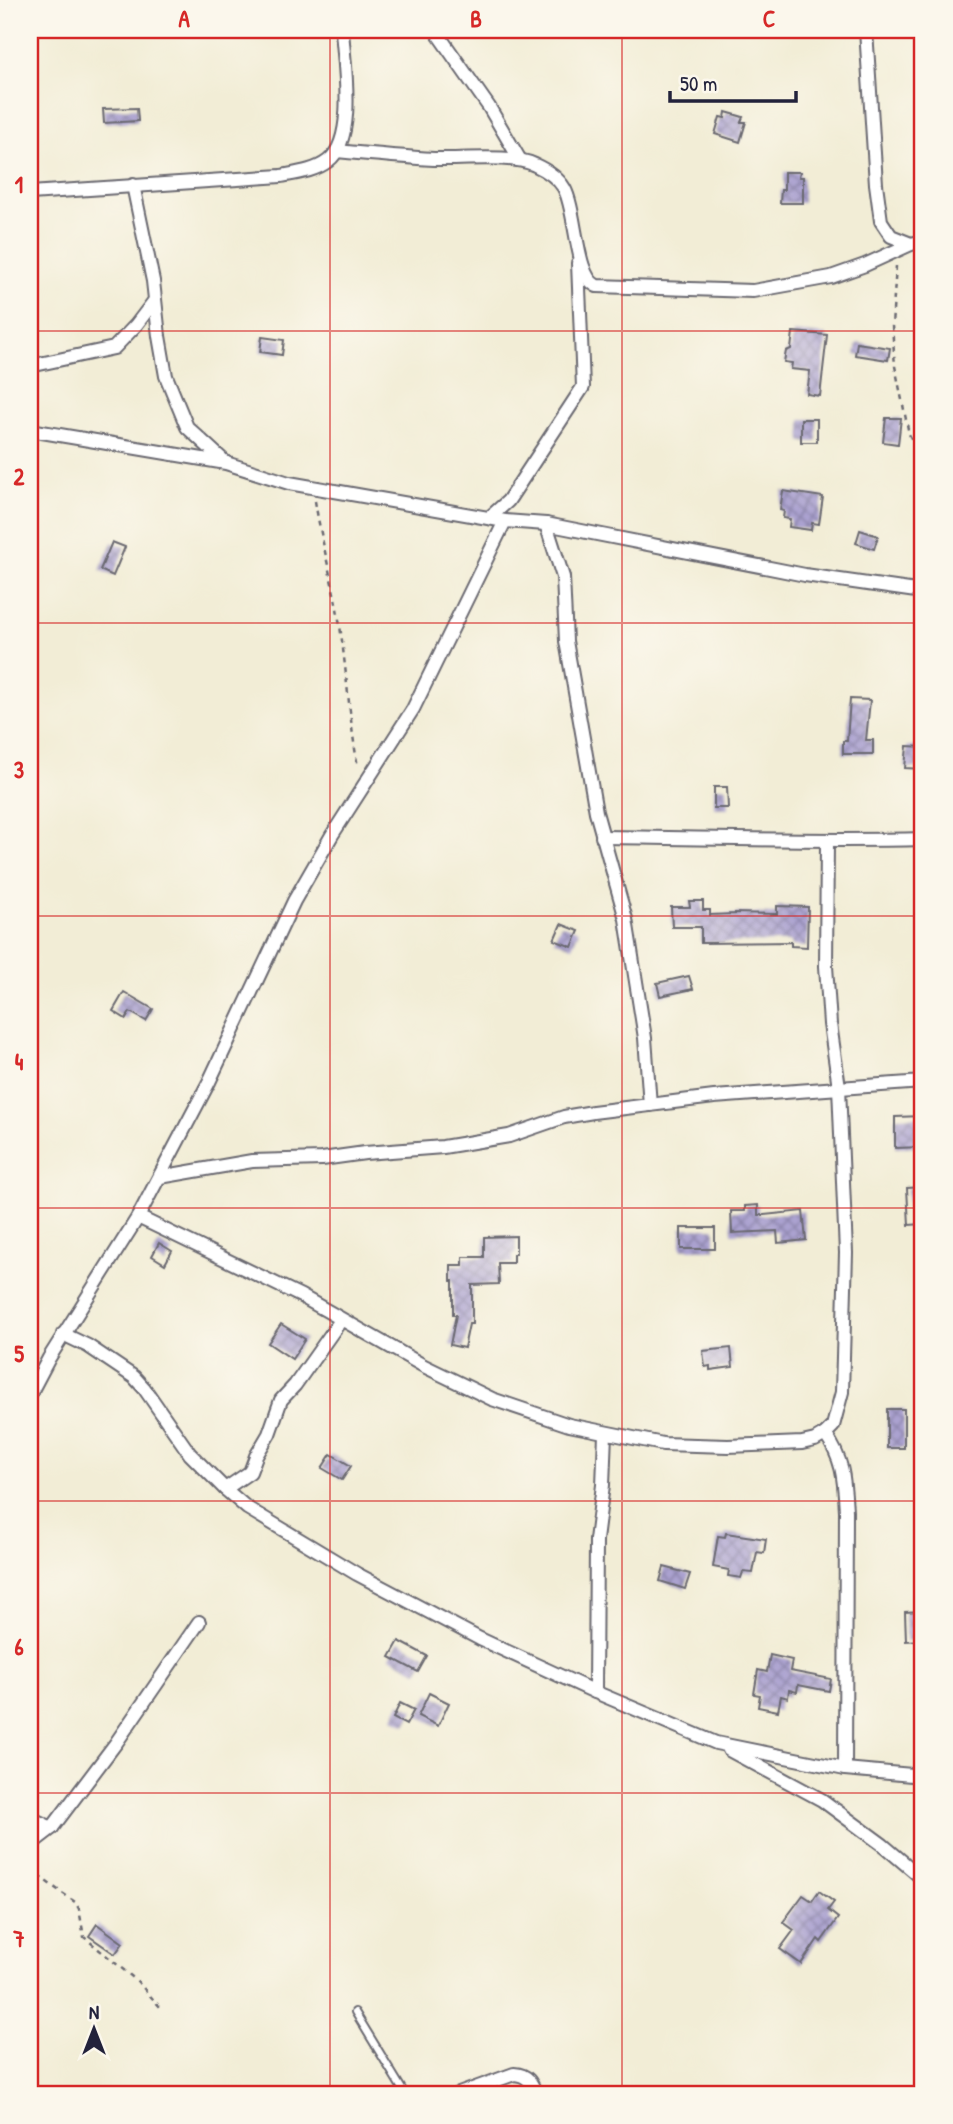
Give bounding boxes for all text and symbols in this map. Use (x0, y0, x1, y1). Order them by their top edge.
text: A (178, 3, 190, 34)
text: B (470, 3, 482, 34)
text: C (763, 3, 775, 34)
scale bar (670, 60, 796, 104)
text: 50 m (680, 69, 717, 98)
text: 1 (15, 169, 23, 200)
text: 2 (14, 461, 25, 492)
text: 3 (14, 754, 24, 785)
text: 4 (15, 1046, 24, 1077)
text: 5 (14, 1338, 24, 1369)
text: 6 (14, 1631, 24, 1662)
text: 7 (12, 1923, 25, 1954)
north arrow (60, 1994, 130, 2064)
text: N (89, 1999, 99, 2025)

